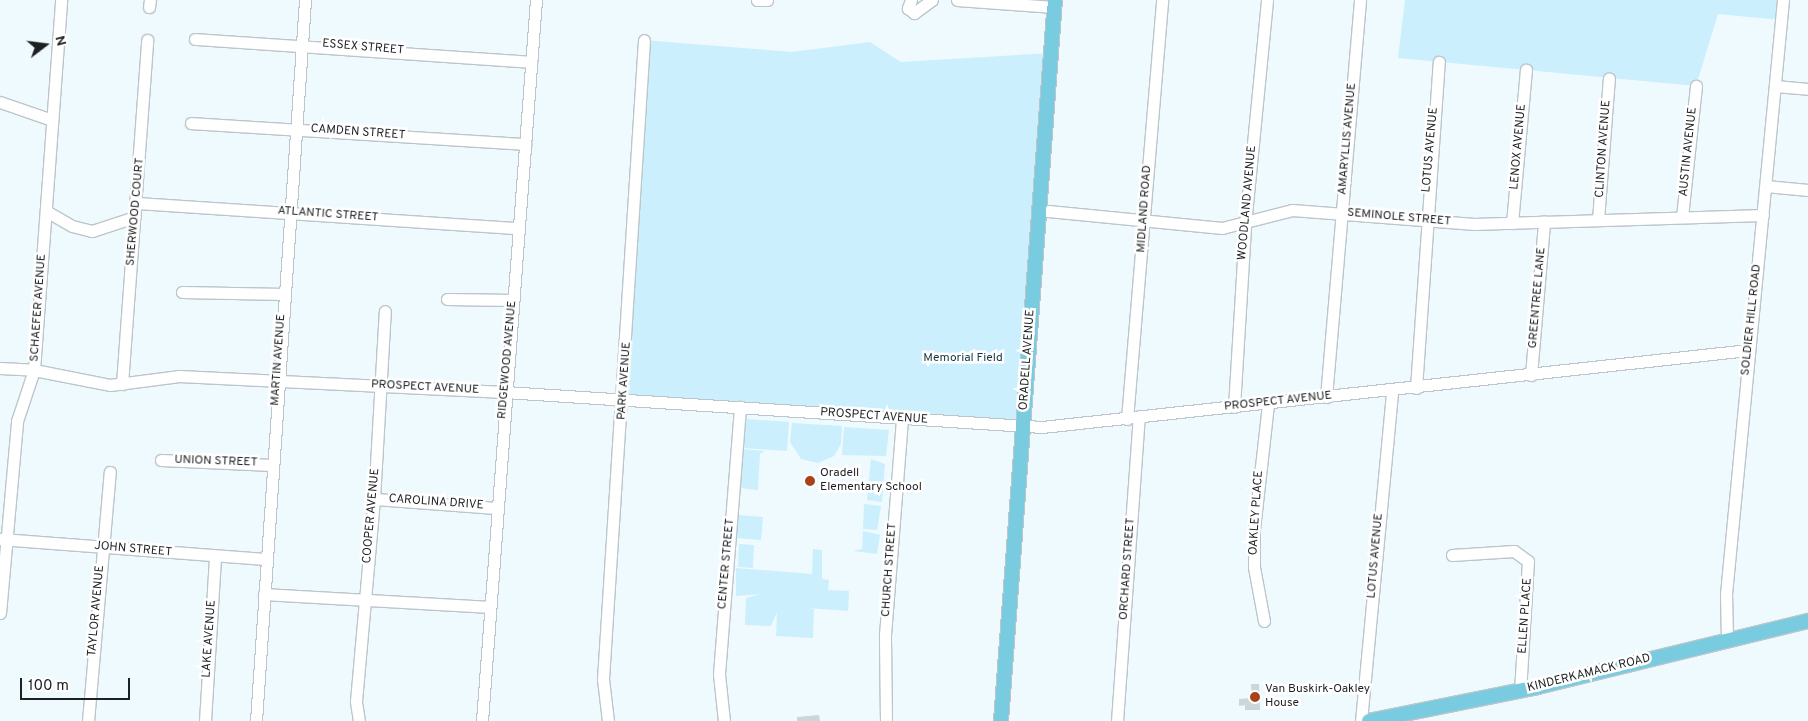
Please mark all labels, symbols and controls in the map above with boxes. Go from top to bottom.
north arrow [20,20,70,70]
text: N [50,34,69,48]
street label: ESSEX STREET [322,37,404,59]
street label: AMARYLLIS AVENUE [1336,82,1360,196]
street label: CLINTON AVENUE [1593,99,1615,199]
street label: LENOX AVENUE [1508,103,1530,191]
street label: AUSTIN AVENUE [1677,106,1701,198]
street label: LOTUS AVENUE [1420,107,1442,193]
street label: CAMDEN STREET [310,123,406,143]
street label: WOODLAND AVENUE [1236,145,1260,261]
street label: SHERWOOD COURT [124,157,148,267]
street label: MIDLAND ROAD [1135,165,1155,253]
street label: ATLANTIC STREET [277,204,379,226]
street label: SEMINOLE STREET [1346,206,1452,230]
street label: GREENTREE LANE [1526,247,1550,349]
street label: SCHAEFER AVENUE [28,253,50,363]
street label: SOLDIER HILL ROAD [1739,263,1765,377]
street label: RIDGEWOOD AVENUE [496,300,520,420]
street label: ORADELL AVENUE [1017,309,1039,411]
street label: MARTIN AVENUE [269,313,289,407]
street label: PARK AVENUE [615,341,635,421]
park label: Memorial Field [923,352,1003,366]
street label: PROSPECT AVENUE [370,378,480,398]
street label: PROSPECT AVENUE [1223,389,1333,415]
street label: PROSPECT AVENUE [819,406,929,428]
street label: UNION STREET [174,453,258,471]
street label: COOPER AVENUE [361,467,383,565]
place label: Oradell Elementary School [820,467,922,495]
street label: OAKLEY PLACE [1247,470,1267,556]
marker: Oradell Elementary School [804,475,816,487]
street label: CAROLINA DRIVE [388,492,484,514]
street label: LOTUS AVENUE [1365,513,1387,599]
street label: ORCHARD STREET [1117,517,1139,621]
street label: CENTER STREET [716,518,738,610]
street label: CHURCH STREET [880,522,900,618]
street label: JOHN STREET [93,539,173,561]
street label: TAYLOR AVENUE [86,565,108,657]
street label: ELLEN PLACE [1516,578,1536,654]
street label: LAKE AVENUE [200,599,220,679]
street label: KINDERKAMACK ROAD [1526,652,1652,696]
scale bar [22,668,132,700]
text: 100 m [28,677,69,696]
place label: Van Buskirk-Oakley House [1265,683,1370,711]
marker: Van Buskirk-Oakley House [1249,691,1261,703]

